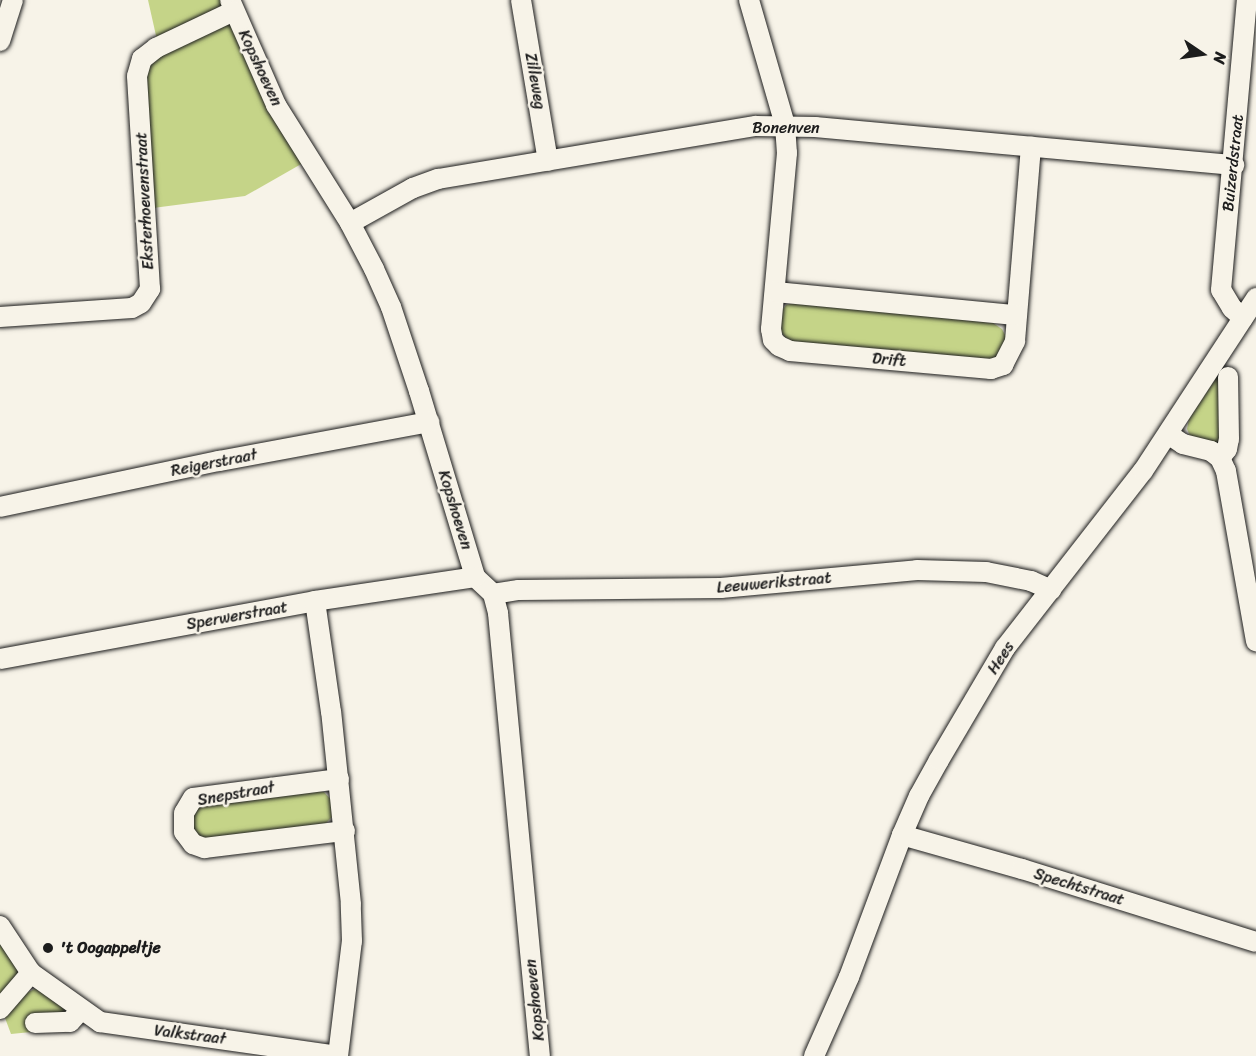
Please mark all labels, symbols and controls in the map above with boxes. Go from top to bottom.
north arrow [1172,24,1232,84]
street label: Kopshoeven [234,27,286,109]
text: N [1205,49,1235,67]
street label: Zilleweg [521,51,549,111]
street label: Buizerdstraat [1218,114,1248,212]
street label: Bonenven [752,118,820,138]
street label: Eksterhoevenstraat [132,132,158,270]
street label: Drift [871,349,907,371]
street label: Reigerstraat [169,445,259,481]
street label: Kopshoeven [434,468,476,552]
street label: Leeuwerikstraat [716,568,832,598]
street label: Sperwerstraat [185,598,289,634]
street label: Hees [983,638,1019,678]
street label: Snepstraat [196,778,276,810]
street label: Spechtstraat [1031,864,1127,910]
place label: 't Oogappeltje [60,938,161,958]
marker: 't Oogappeltje [41,941,55,955]
street label: Kopshoeven [521,958,549,1042]
street label: Valkstraat [153,1021,227,1049]

